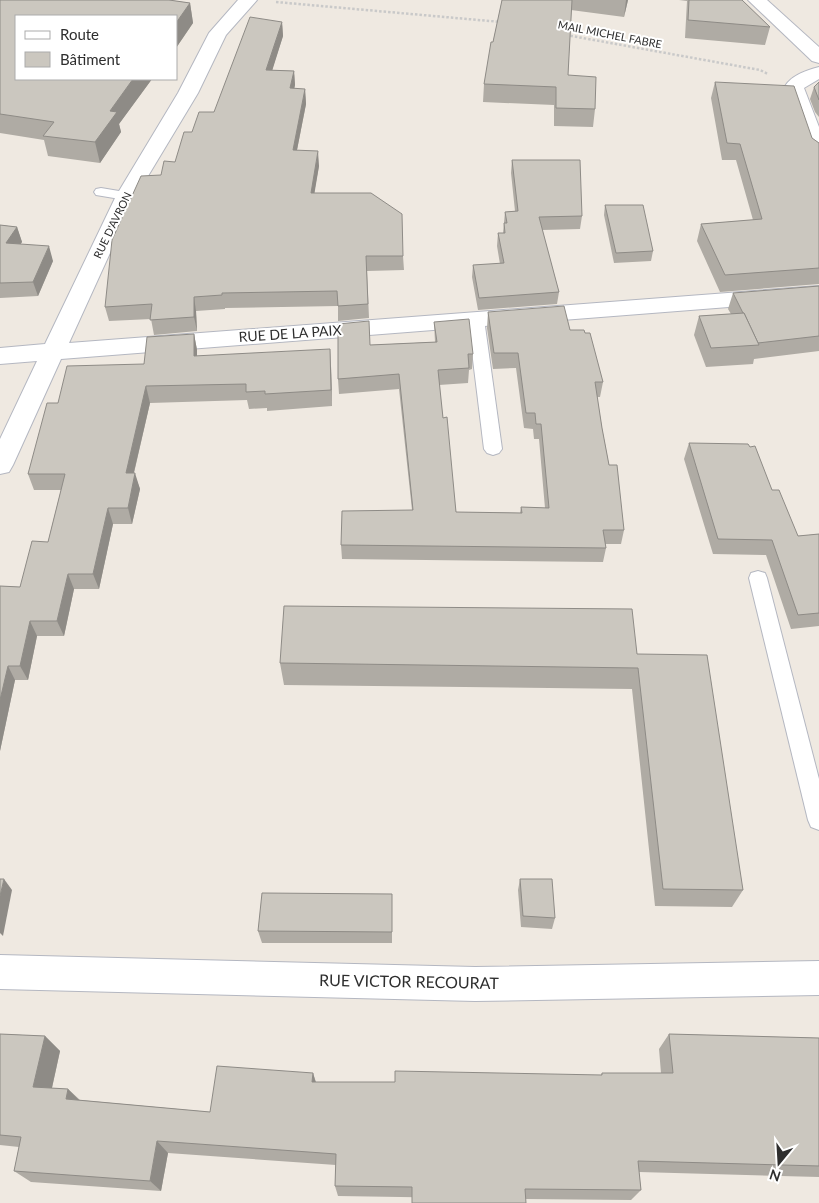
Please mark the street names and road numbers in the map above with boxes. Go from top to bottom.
street label: MAIL MICHEL FABRE [557,18,663,50]
street label: RUE D'AVRON [90,190,134,260]
street label: RUE DE LA PAIX [238,321,342,345]
street label: RUE VICTOR RECOURAT [319,970,499,992]

